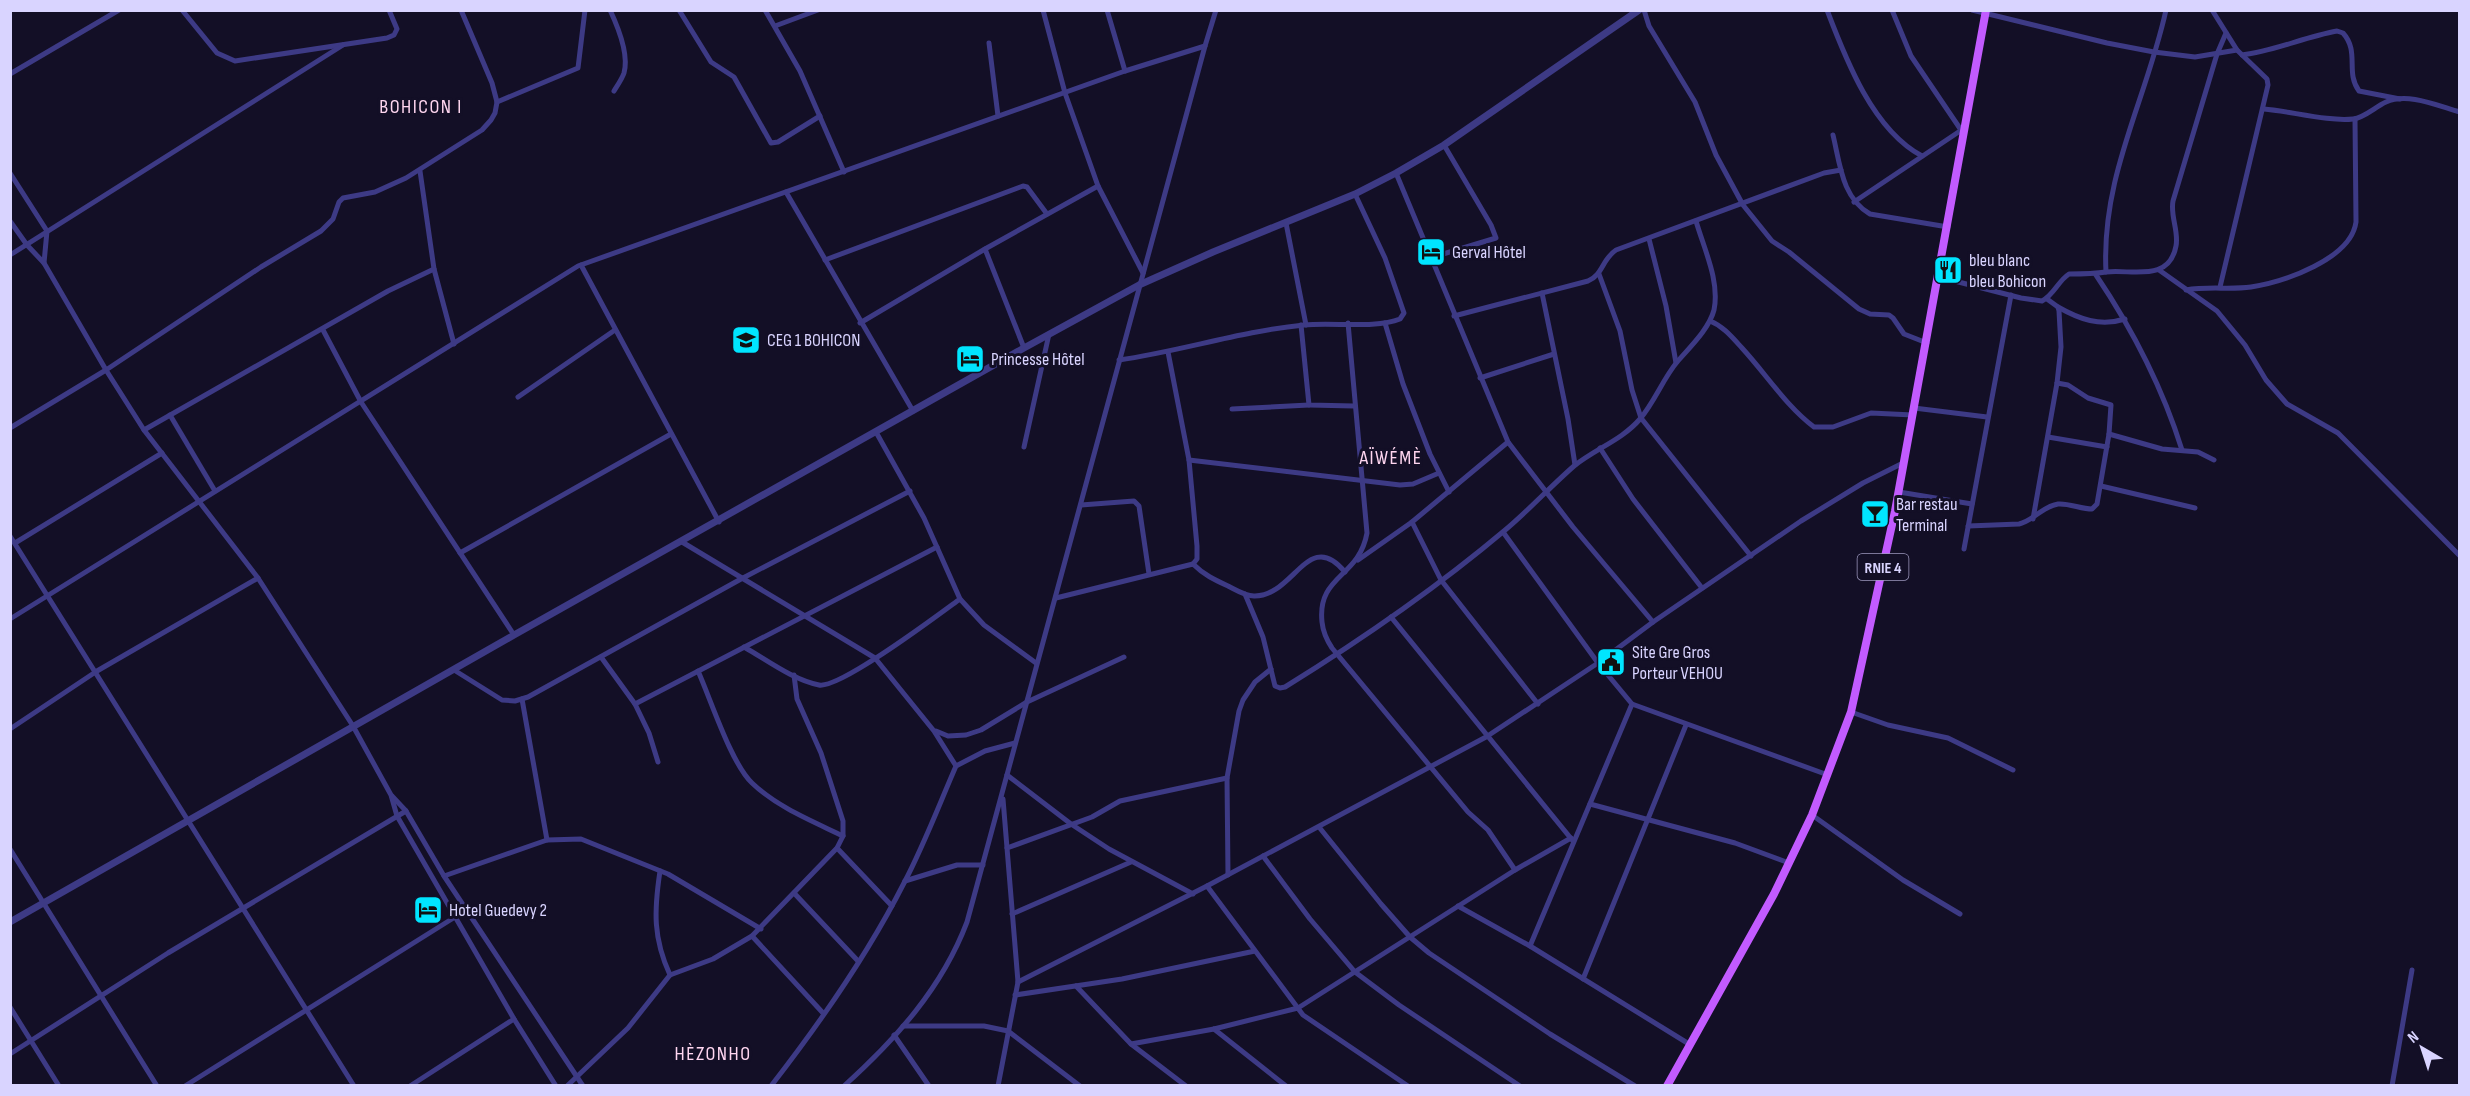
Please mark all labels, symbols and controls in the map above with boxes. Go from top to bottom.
district label: BOHICON I [379,95,463,119]
hotel icon: Gerval Hôtel [1415,236,1447,268]
place label: Gerval Hôtel [1452,242,1526,263]
place label: bleu blanc bleu Bohicon [1969,250,2046,292]
restaurant icon: bleu blanc bleu Bohicon [1932,254,1964,286]
school or university icon: CEG 1 BOHICON [730,324,762,356]
place label: CEG 1 BOHICON [767,330,860,351]
hotel icon: Princesse Hôtel [954,343,986,375]
place label: Princesse Hôtel [991,349,1085,370]
district label: AÏWÉMÈ [1359,446,1422,470]
place label: Bar restau Terminal [1896,494,1957,536]
bar icon: Bar restau Terminal [1859,498,1891,530]
road number: RNIE 4 [1858,554,1908,580]
place label: Site Gre Gros Porteur VEHOU [1632,642,1723,684]
public building icon: Site Gre Gros Porteur VEHOU [1595,646,1627,678]
hotel icon: Hotel Guedevy 2 [412,894,444,926]
place label: Hotel Guedevy 2 [449,900,547,921]
north arrow [2392,1018,2452,1078]
text: N [2404,1027,2423,1048]
district label: HÈZONHO [675,1042,752,1066]

